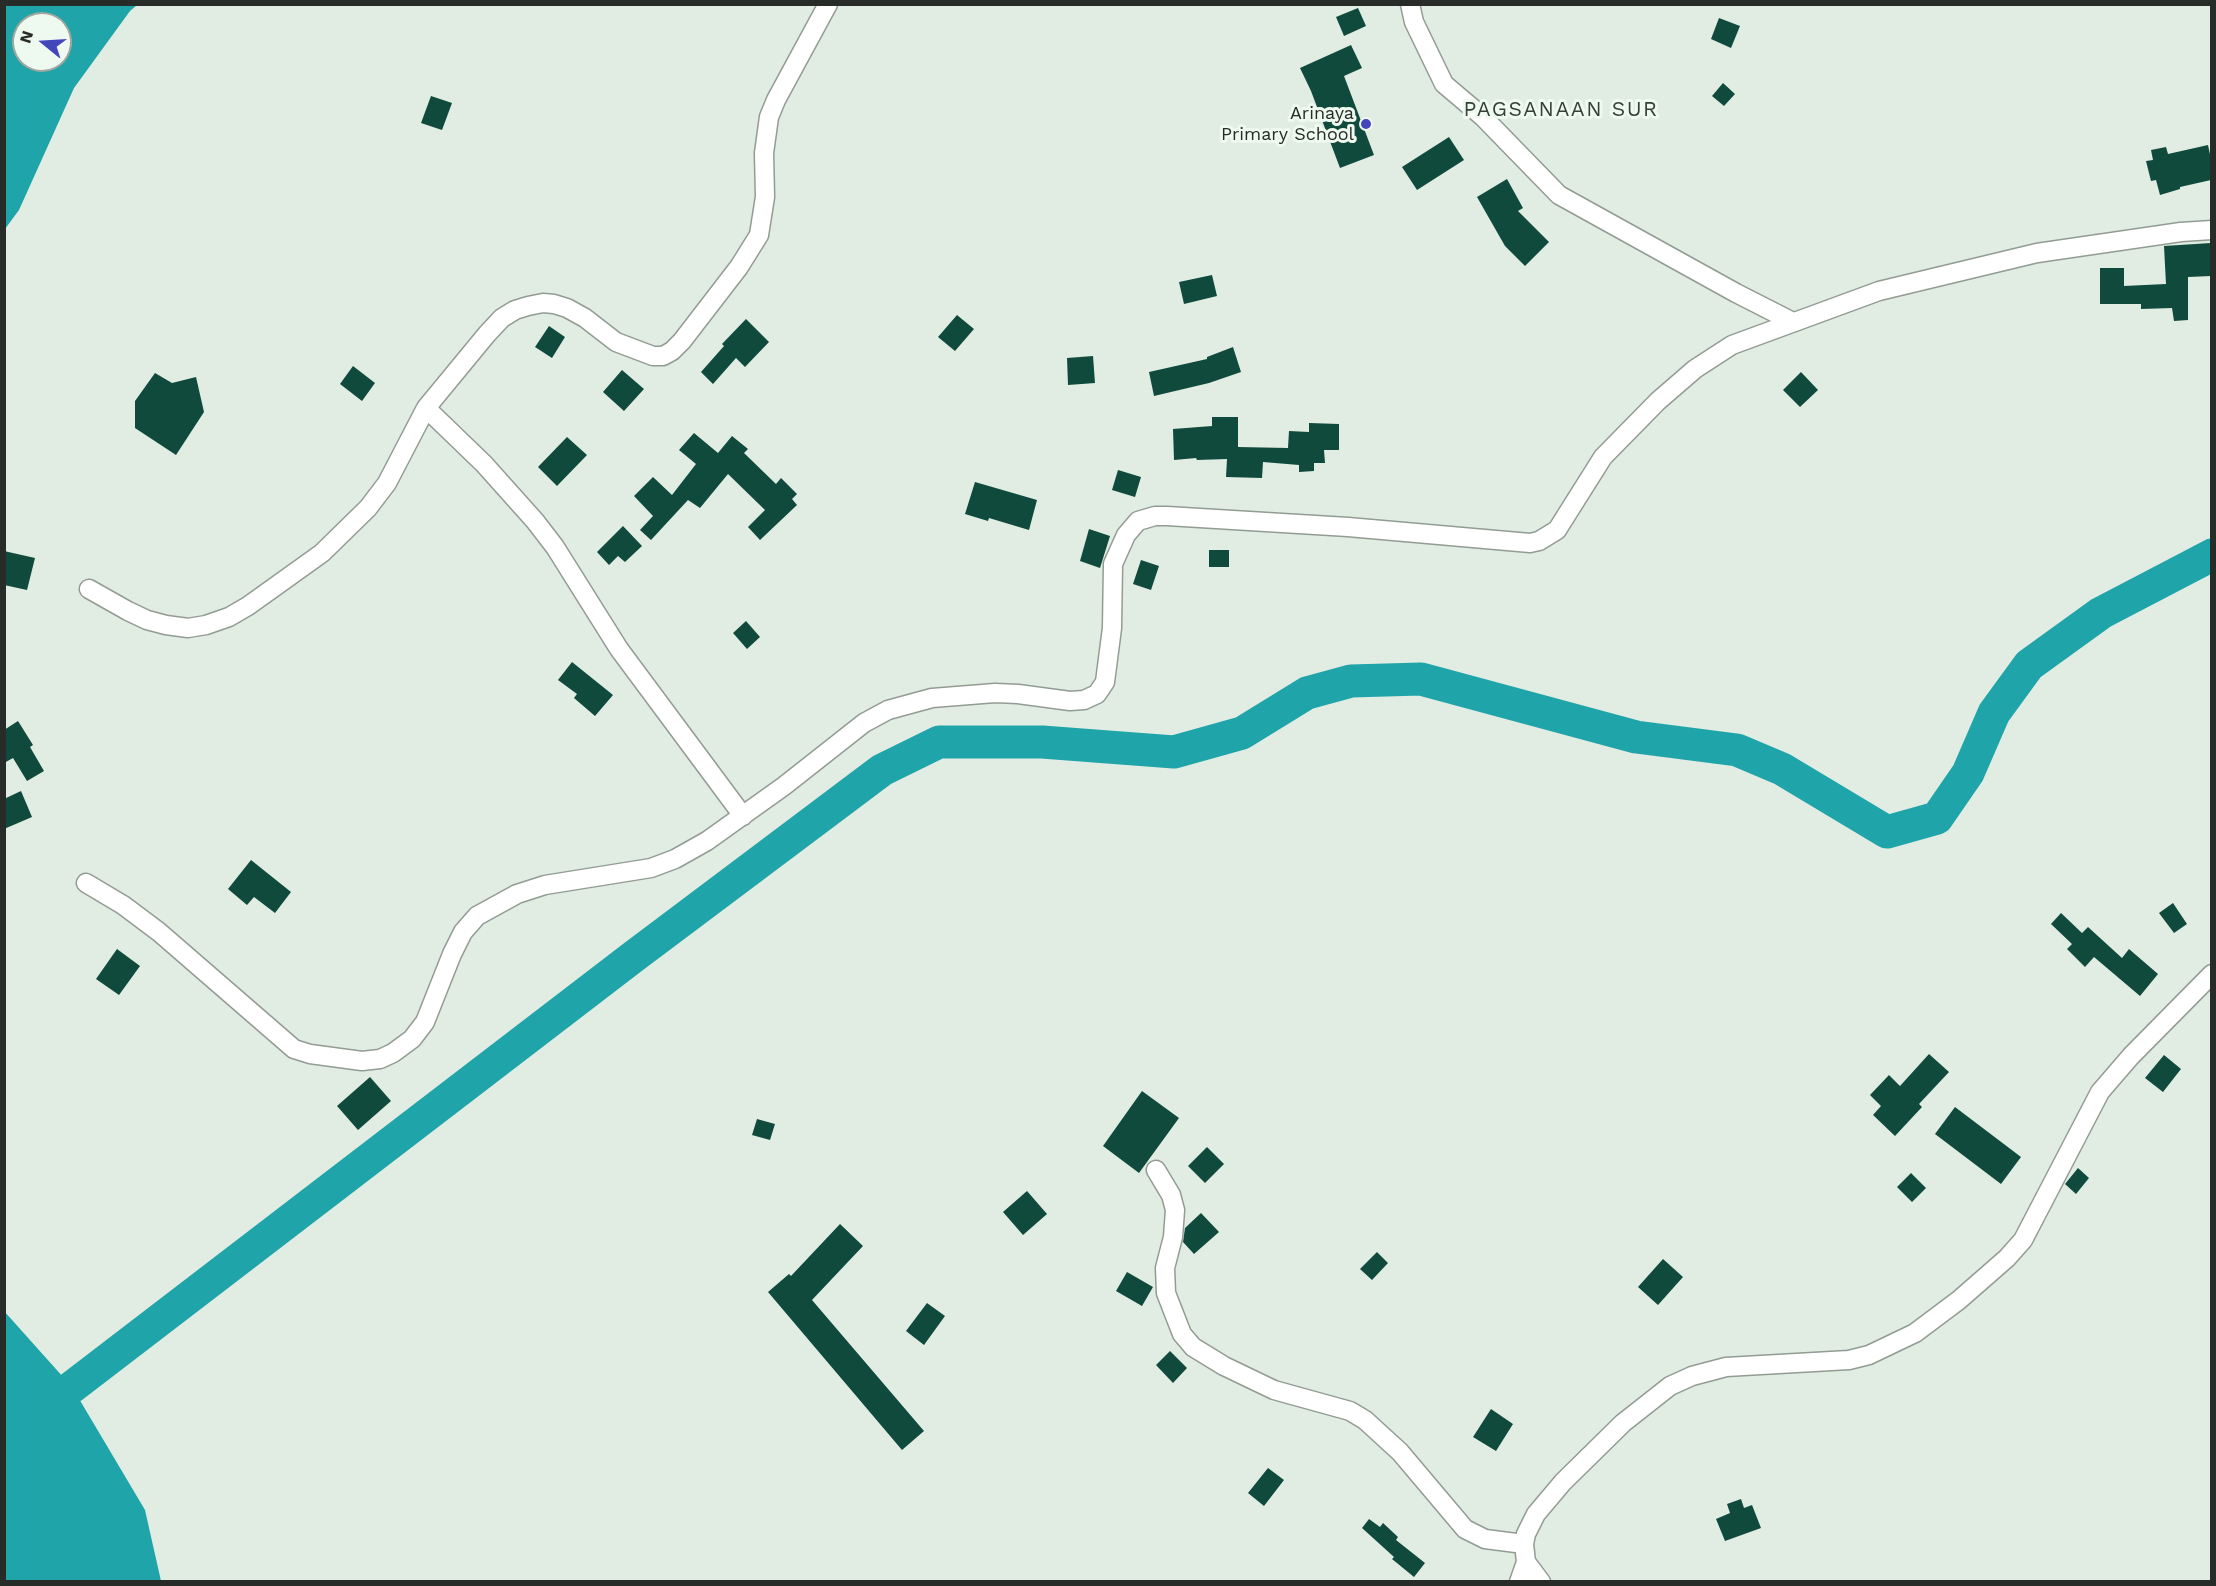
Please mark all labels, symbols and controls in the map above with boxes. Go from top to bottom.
north arrow [12,12,72,72]
text: N [15,28,37,45]
district label: PAGSANAAN SUR [1463,97,1659,123]
place label: Arinaya Primary School [1221,103,1354,146]
marker: Arinaya Primary School [1359,117,1373,131]

